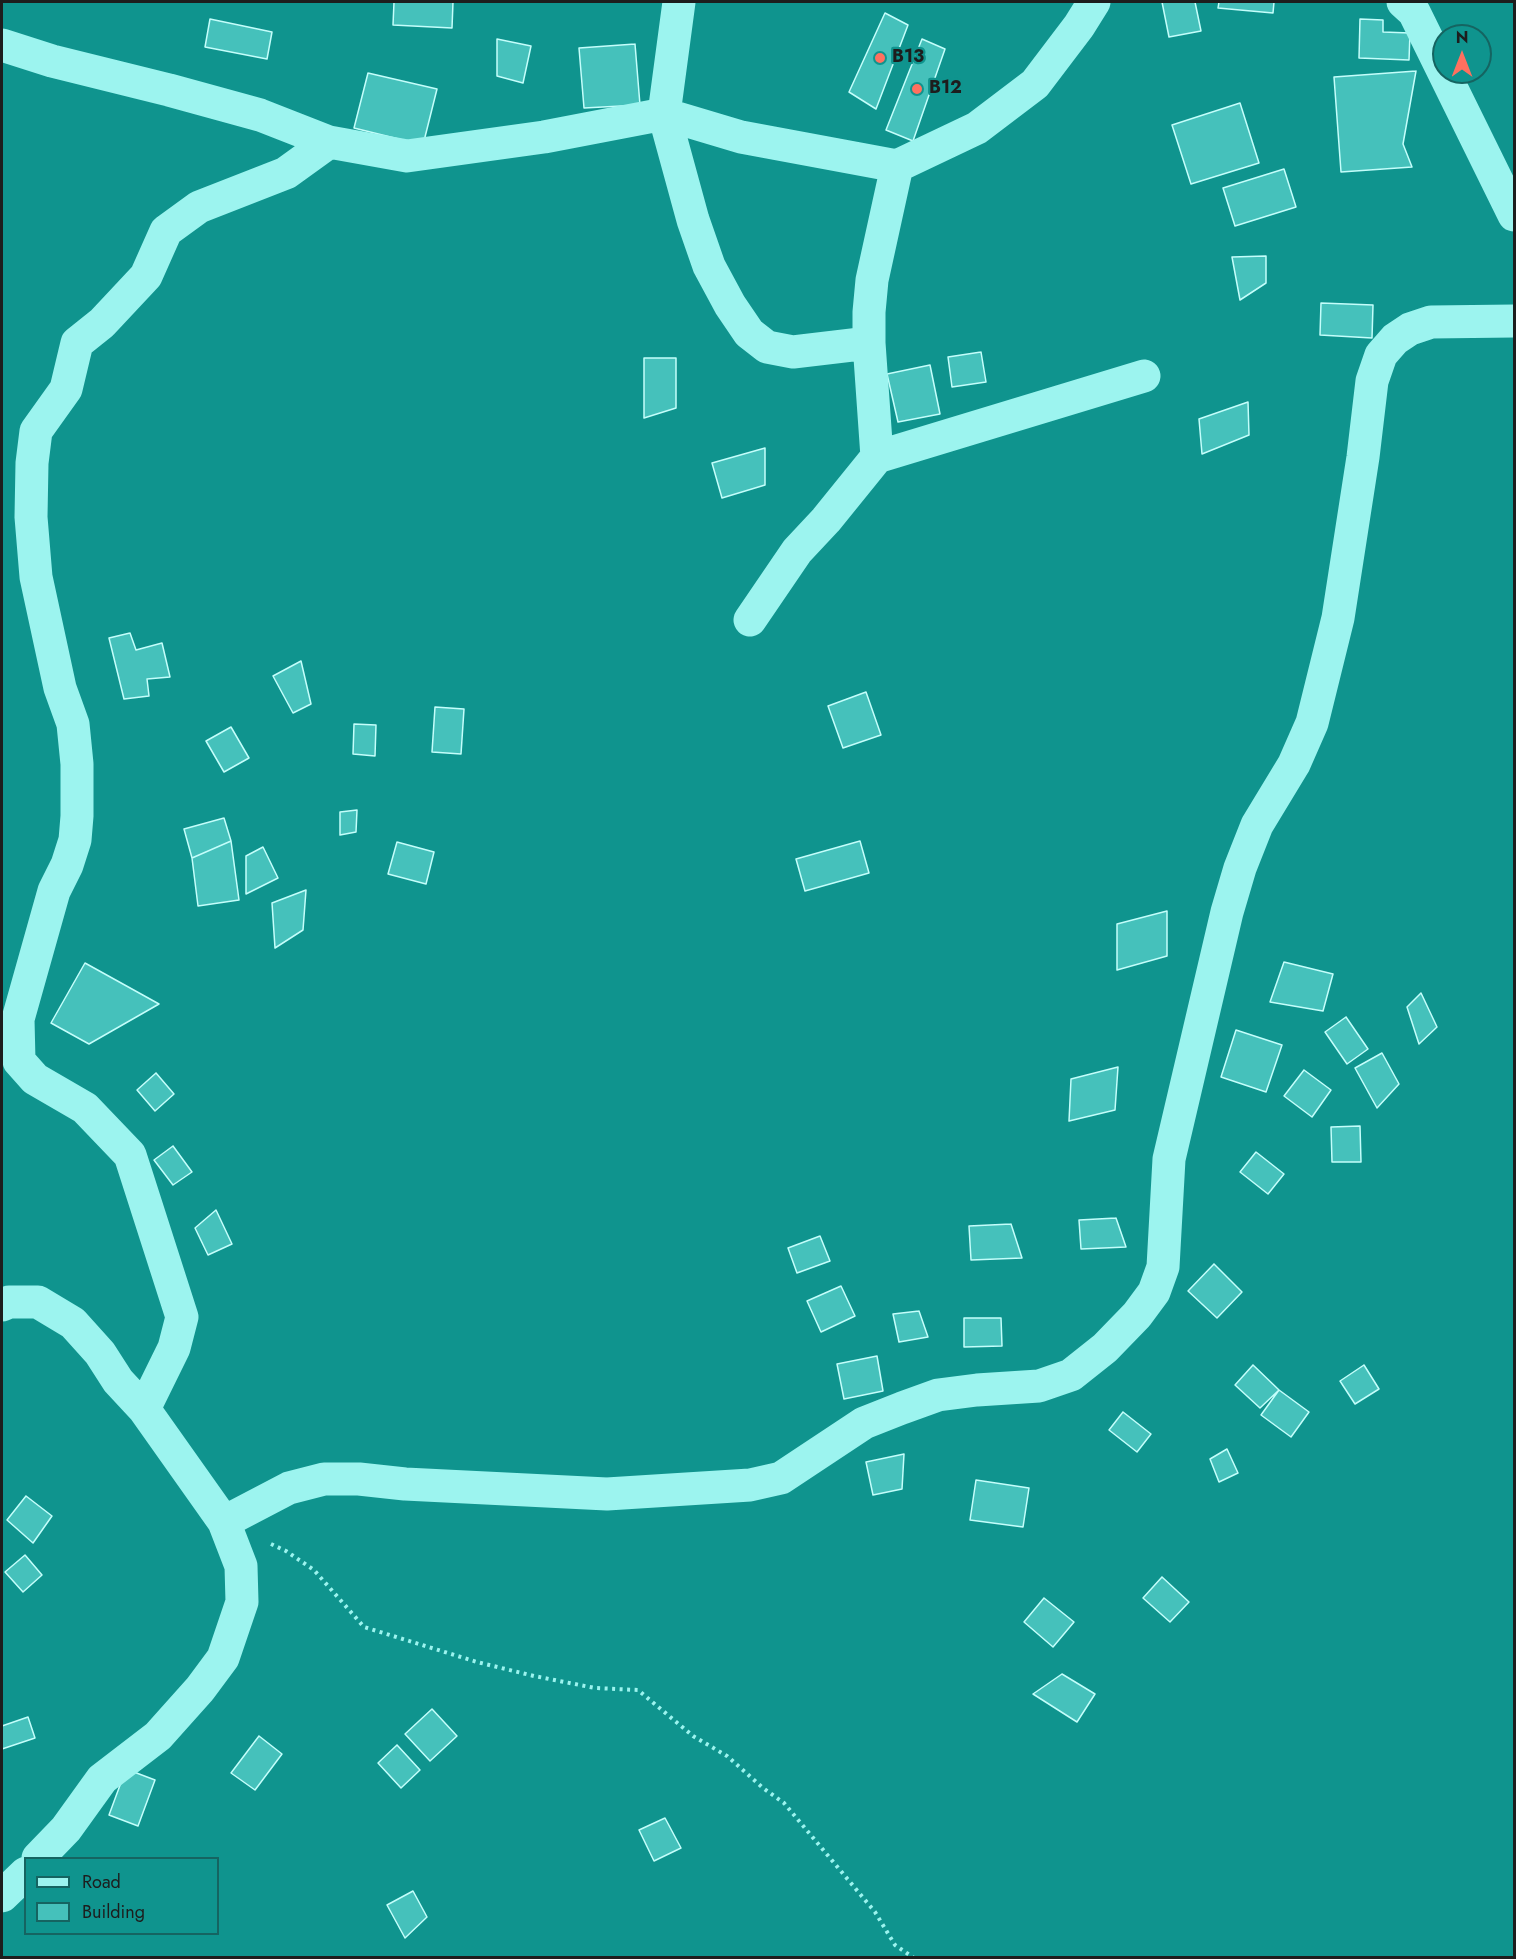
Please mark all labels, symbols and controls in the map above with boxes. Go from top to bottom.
north arrow [1432,24,1492,84]
text: N [1456,26,1468,49]
place label: B13 [892,47,924,69]
marker: B13 [873,51,887,65]
place label: B12 [929,78,962,100]
marker: B12 [910,82,924,96]
legend [24,1857,219,1935]
text: Road [82,1869,121,1895]
text: Building [82,1899,145,1925]

